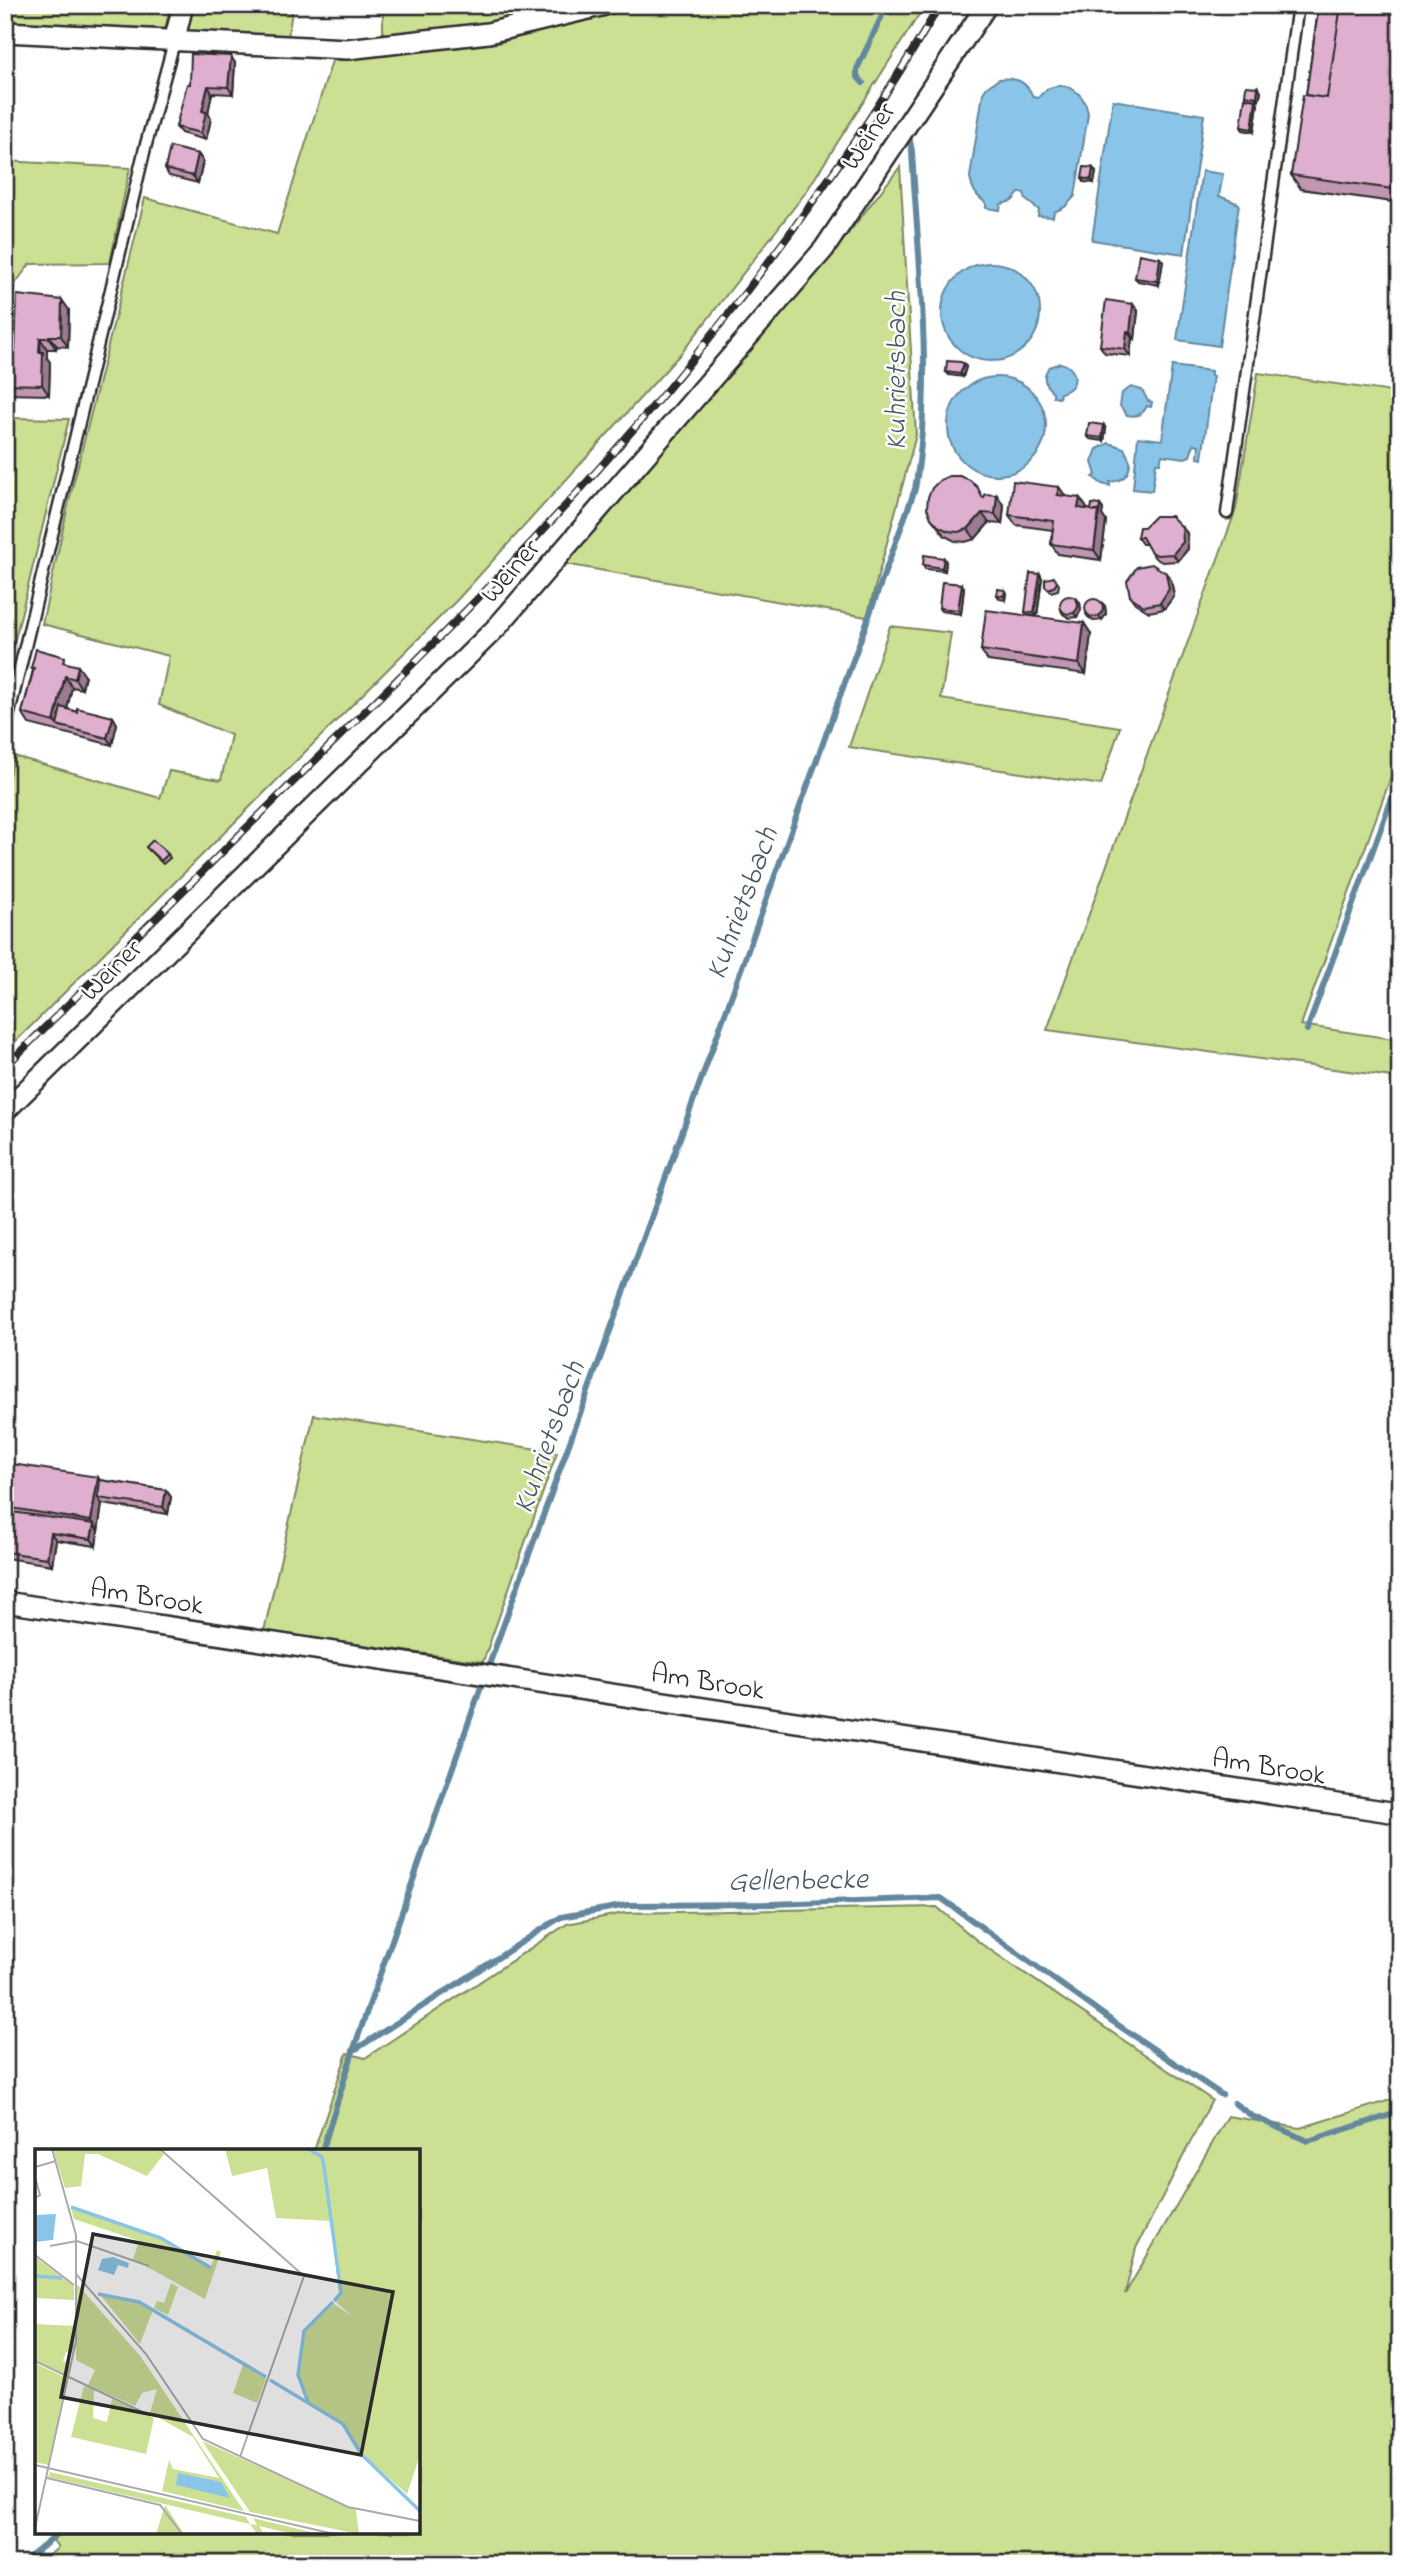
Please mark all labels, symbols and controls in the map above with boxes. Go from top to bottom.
street label: Weiner [832,94,908,179]
water label: Kuhrietsbach [876,291,920,450]
street label: Weiner [472,531,552,614]
water label: Kuhrietsbach [696,821,792,986]
street label: Weiner [72,930,153,1012]
water label: Kuhrietsbach [503,1355,599,1520]
street label: Am Brook [87,1569,207,1628]
street label: Am Brook [648,1654,768,1713]
street label: Am Brook [1209,1739,1329,1798]
water label: Gellenbecke [728,1859,870,1905]
inset map [35,2149,420,2534]

